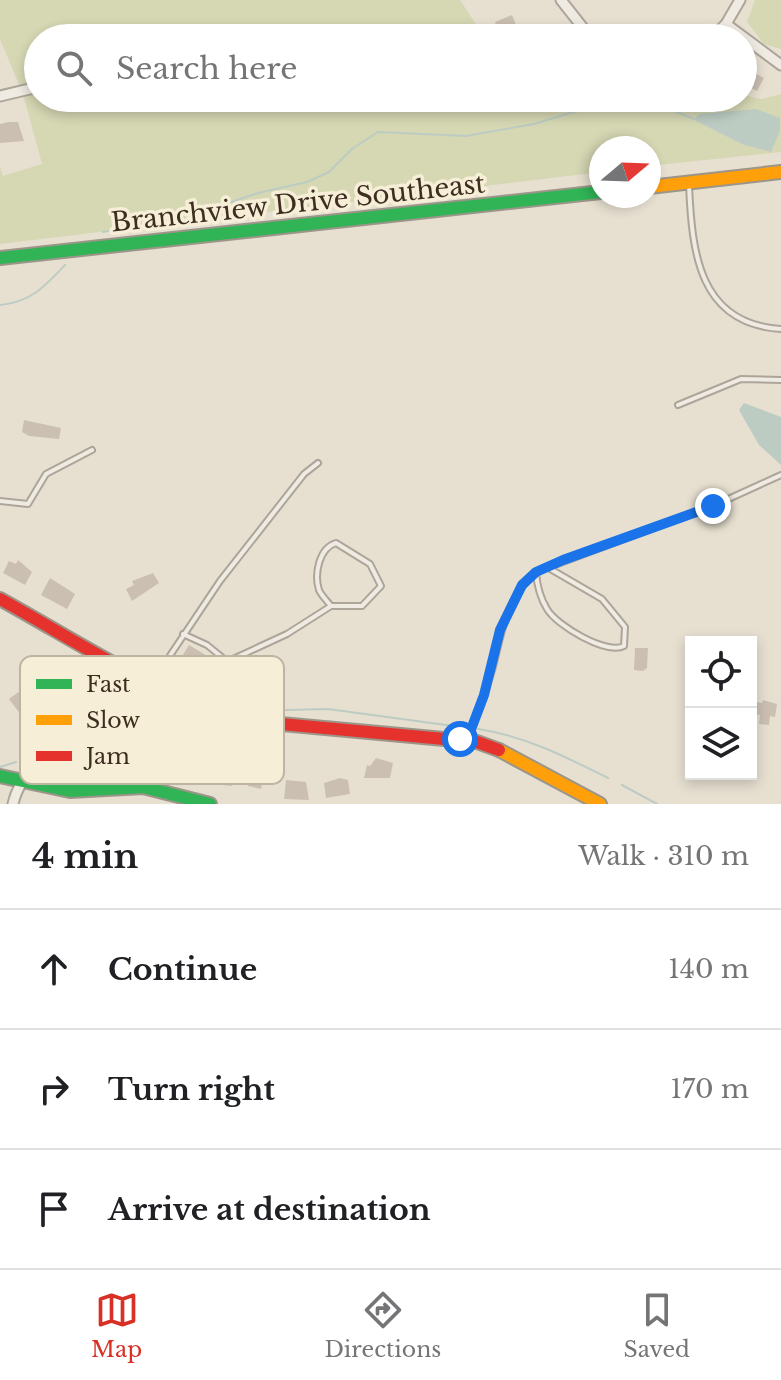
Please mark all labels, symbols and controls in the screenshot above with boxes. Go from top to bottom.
search box [24,24,757,112]
icon: search [52,46,96,90]
text: Search here [116,50,297,87]
north arrow [589,136,661,208]
street label: Branchview Drive Southeast [109,167,487,239]
route end [695,488,731,524]
map controls [685,636,757,780]
button: locate [685,636,757,708]
legend [20,656,284,784]
text: Fast [86,671,131,698]
text: Slow [86,707,140,734]
button: layers [685,708,757,780]
route start [442,721,478,757]
text: Jam [83,743,130,770]
text: 4 min [32,835,138,877]
text: Walk · 310 m [578,840,749,872]
icon: ahead [32,947,76,991]
text: Continue [108,951,257,988]
text: 140 m [668,953,749,985]
icon: right [32,1067,76,1111]
text: Turn right [108,1071,275,1108]
text: 170 m [670,1073,749,1105]
icon: arrive [32,1187,76,1231]
text: Arrive at destination [108,1191,431,1228]
tab: Map [91,1288,142,1363]
tab: Directions [324,1288,441,1363]
tab: Saved [624,1288,690,1363]

